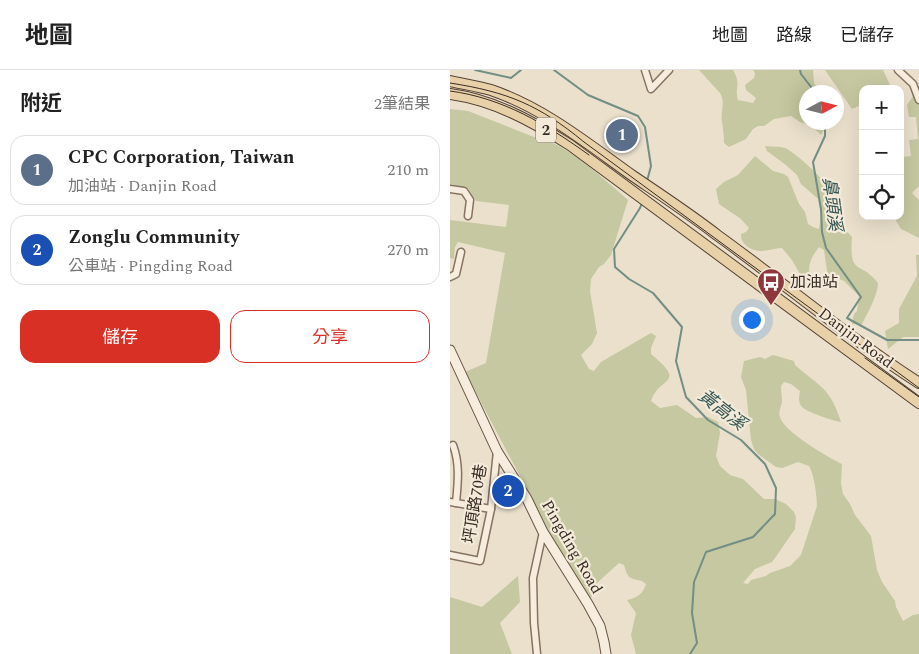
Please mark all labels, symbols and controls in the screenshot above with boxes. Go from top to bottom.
text: 地圖 [25,18,73,54]
text: 地圖 [712,22,748,49]
text: 路線 [776,22,812,49]
text: 已儲存 [840,22,894,49]
north arrow [799,85,844,130]
map controls [859,85,904,220]
button: + [859,85,904,130]
text: 附近 [20,88,62,120]
text: 2筆結果 [374,92,430,116]
pin: 1 [606,116,638,154]
road number: 2 [536,118,556,142]
button: − [859,130,904,175]
text: CPC Corporation, Taiwan [68,143,295,172]
text: 1 [33,158,41,182]
text: 210 m [387,158,429,182]
text: 加油站 · Danjin Road [68,174,217,198]
button: locate [859,175,904,220]
water label: 鼻頭溪 [815,176,849,235]
text: Zonglu Community [68,223,239,252]
text: 2 [33,238,41,262]
text: 270 m [387,238,429,262]
text: 公車站 · Pingding Road [68,254,233,278]
bus stop icon: 加油站 [756,267,786,306]
place label: 加油站 [790,270,838,294]
street label: Danjin Road [813,302,899,374]
your location [739,307,765,333]
button: 儲存 [20,310,220,363]
button: 分享 [230,310,430,363]
water label: 黃高溪 [692,383,754,439]
street label: 坪頂路70巷 [457,463,493,545]
pin: 2 [492,472,524,510]
street label: Pingding Road [535,496,609,599]

